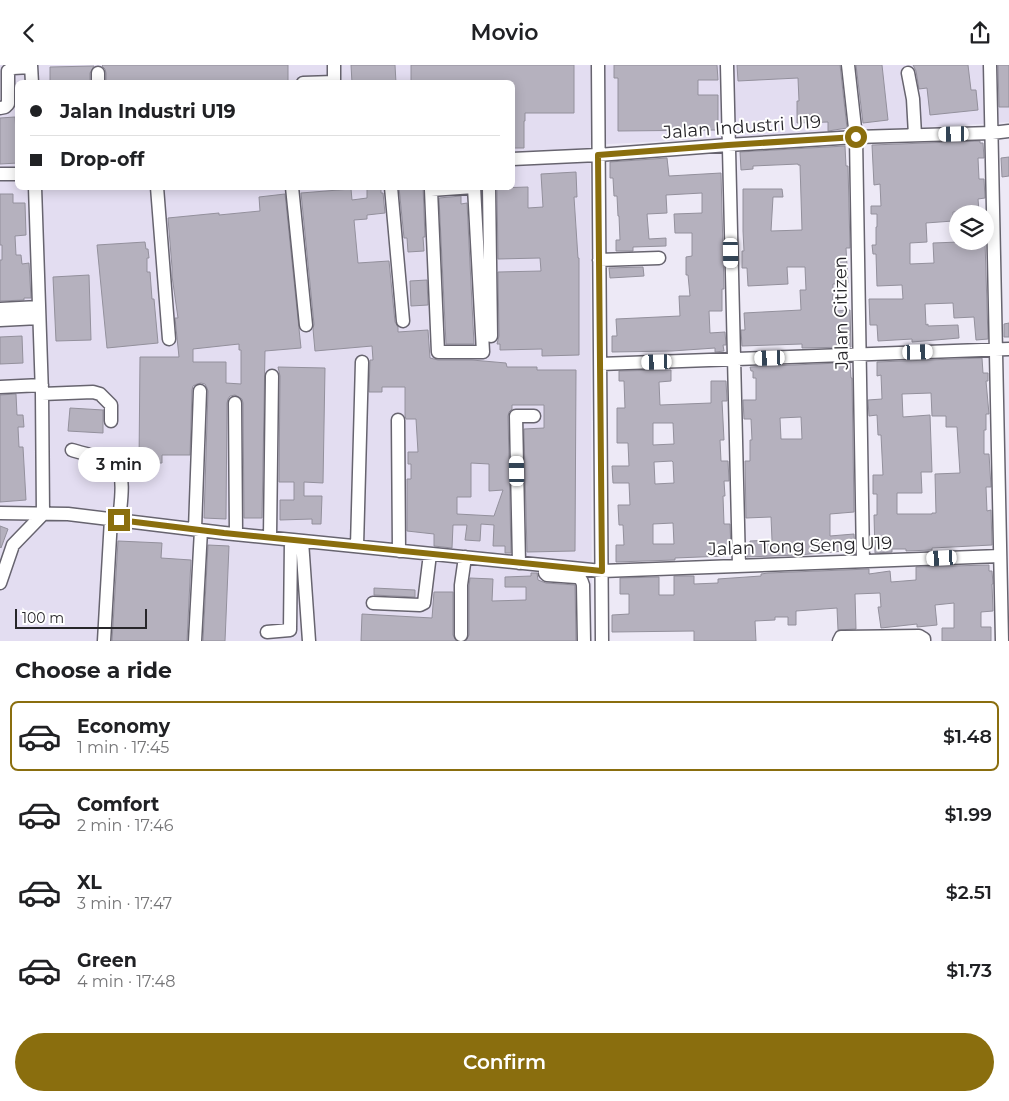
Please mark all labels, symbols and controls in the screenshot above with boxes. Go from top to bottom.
icon: back [15,19,43,47]
text: Movio [470,19,539,46]
icon: share [966,19,994,47]
text: Jalan Industri U19 [60,100,236,123]
street label: Jalan Industri U19 [661,111,822,144]
route start [845,126,867,148]
car [938,126,969,142]
text: Drop-off [60,148,144,171]
map controls [949,205,994,250]
button: layers [949,205,994,250]
car [723,238,738,268]
street label: Jalan Citizen [829,256,853,371]
car [902,344,933,360]
car [754,350,785,366]
car [641,354,672,370]
callout: 3 min [78,447,160,483]
text: 3 min [96,455,142,474]
car [509,456,524,486]
route end [108,509,130,531]
street label: Jalan Tong Seng U19 [706,532,893,560]
car [926,550,957,566]
scale bar [15,606,148,629]
text: 100 m [22,609,64,627]
text: Choose a ride [15,657,172,684]
icon: car [17,714,62,759]
text: Economy [77,715,170,738]
text: $1.48 [943,725,992,748]
text: 1 min · 17:45 [77,738,169,757]
icon: car [17,792,62,837]
text: Comfort [77,793,159,816]
text: $1.99 [945,803,992,826]
text: 2 min · 17:46 [77,816,173,835]
icon: car [17,870,62,915]
text: XL [77,871,102,894]
text: $2.51 [946,881,992,904]
text: 3 min · 17:47 [77,894,172,913]
icon: car [17,948,62,993]
text: Green [77,949,137,972]
text: $1.73 [946,959,992,982]
text: 4 min · 17:48 [77,972,176,991]
button: Confirm [15,1033,994,1091]

